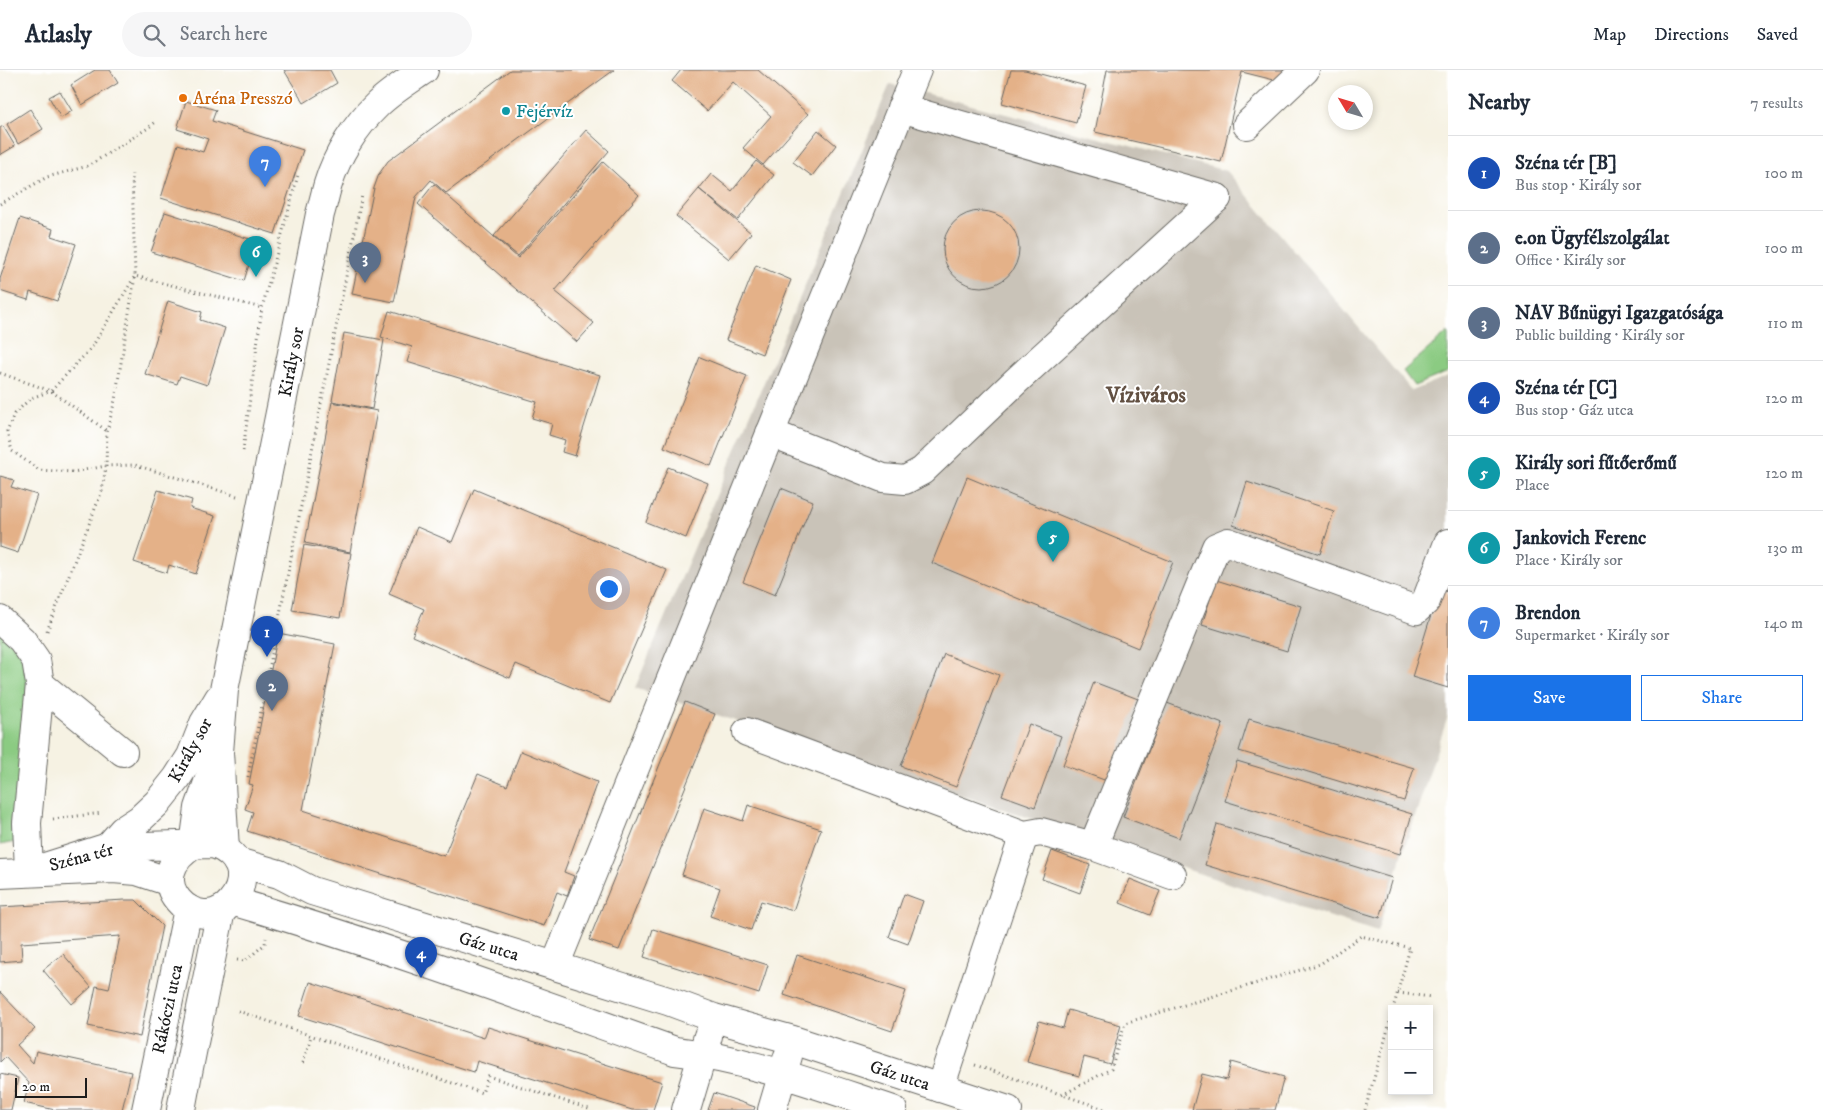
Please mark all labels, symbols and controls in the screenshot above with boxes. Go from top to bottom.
search box [122,12,472,57]
text: Atlasly [25,20,92,50]
icon: search [140,21,168,49]
text: Search here [180,23,268,46]
text: Map [1593,24,1626,46]
text: Directions [1654,24,1729,46]
text: Saved [1757,24,1798,46]
north arrow [1328,85,1373,130]
place label: Aréna Presszó [193,88,293,110]
text: Nearby [1468,90,1530,116]
marker: Aréna Presszó [177,92,189,104]
text: 7 results [1750,93,1803,113]
place label: Fejérvíz [516,101,573,123]
marker: Fejérvíz [500,105,512,117]
pin: 7 [249,146,281,187]
text: Széna tér [B] [1515,152,1617,175]
text: 1 [1481,163,1487,183]
text: 100 m [1765,163,1803,183]
text: Bus stop · Király sor [1515,175,1641,195]
text: e.on Ügyfélszolgálat [1515,227,1670,250]
pin: 6 [240,236,272,277]
text: 2 [1480,238,1488,258]
text: 100 m [1765,238,1803,258]
pin: 3 [349,242,381,283]
text: Office · Király sor [1515,250,1626,270]
text: NAV Bűnügyi Igazgatósága [1515,302,1723,325]
text: 3 [1481,313,1487,333]
text: 110 m [1767,313,1803,333]
street label: Király sor [274,325,310,399]
text: Public building · Király sor [1515,325,1685,345]
text: Széna tér [C] [1515,377,1617,400]
district label: Víziváros [1105,382,1186,409]
text: 4 [1479,388,1489,408]
text: 120 m [1765,388,1803,408]
text: Bus stop · Gáz utca [1515,400,1634,420]
text: Király sori fűtőerőmű [1515,452,1677,475]
text: 5 [1480,463,1488,483]
text: 120 m [1765,463,1803,483]
text: Place [1515,475,1549,495]
pin: 5 [1037,521,1069,562]
text: Jankovich Ferenc [1515,527,1646,550]
text: 6 [1480,538,1488,558]
text: 130 m [1767,538,1803,558]
text: Place · Király sor [1515,550,1623,570]
your location [596,576,622,602]
text: Brendon [1515,602,1580,625]
text: 7 [1480,613,1488,633]
text: 140 m [1764,613,1803,633]
pin: 1 [251,616,283,657]
text: Supermarket · Király sor [1515,625,1669,645]
pin: 2 [256,670,288,711]
button: Save [1468,675,1631,721]
button: Share [1641,675,1803,721]
street label: Király sor [164,714,218,787]
street label: Széna tér [47,839,116,877]
street label: Gáz utca [456,927,522,967]
pin: 4 [405,937,437,978]
street label: Rákóczi utca [148,962,188,1056]
map controls [1388,1005,1433,1095]
button: + [1388,1005,1433,1050]
button: − [1388,1050,1433,1095]
street label: Gáz utca [867,1056,933,1096]
scale bar [15,1075,88,1098]
text: 20 m [22,1078,50,1096]

